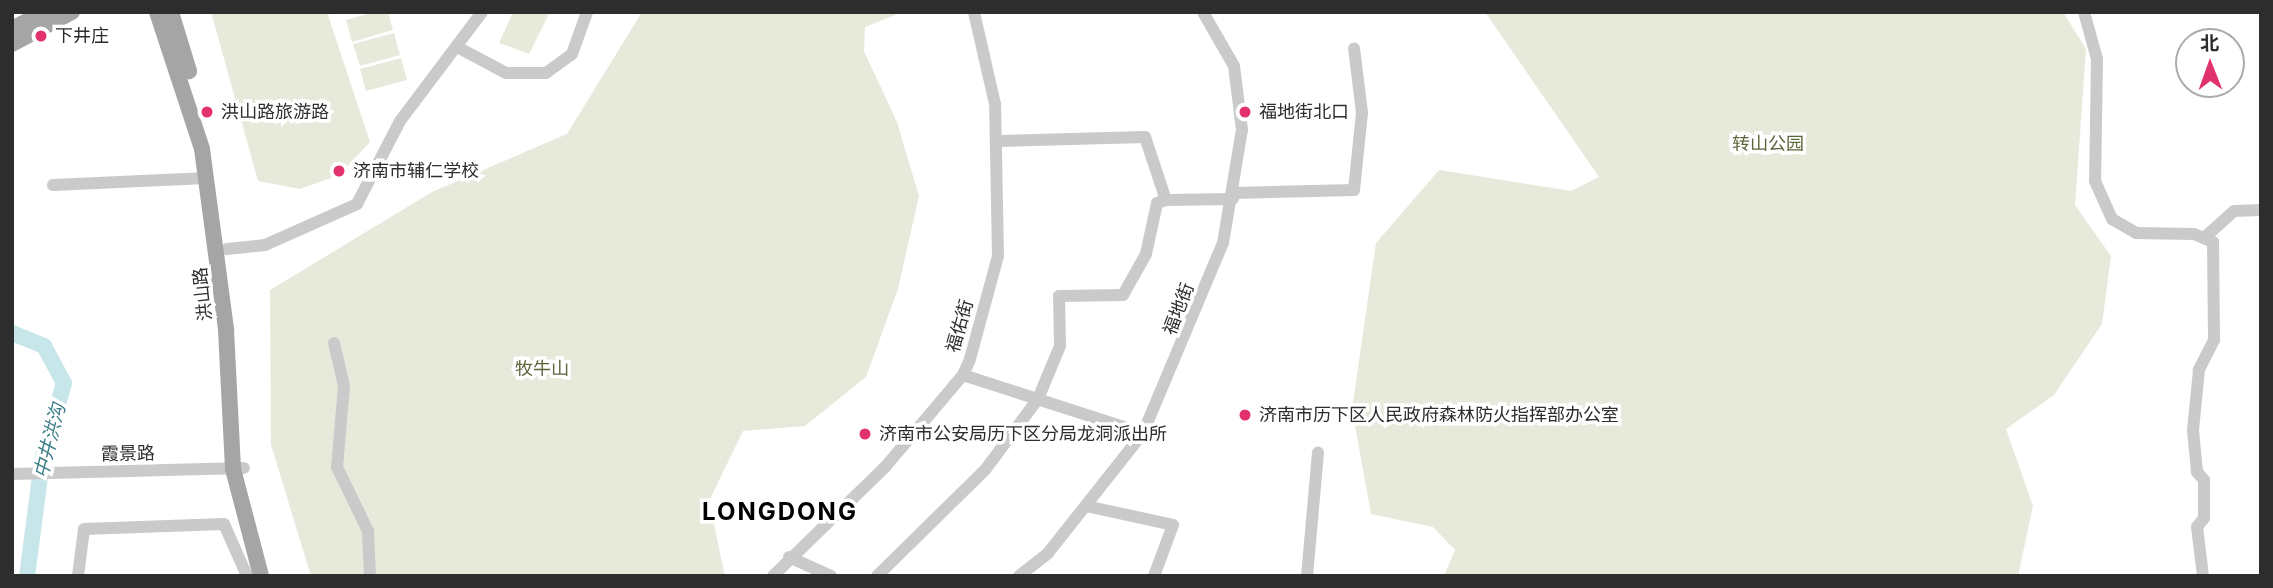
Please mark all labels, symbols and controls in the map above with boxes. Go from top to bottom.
place label: 下井庄 [55,25,109,47]
marker: 下井庄 [33,28,49,44]
north arrow [2175,28,2245,98]
text: 北 [2200,32,2219,55]
place label: 洪山路旅游路 [221,101,329,123]
place label: 福地街北口 [1259,101,1349,123]
marker: 洪山路旅游路 [199,104,215,120]
marker: 福地街北口 [1237,104,1253,120]
park label: 转山公园 [1732,133,1804,155]
place label: 济南市辅仁学校 [353,160,479,182]
marker: 济南市辅仁学校 [331,163,347,179]
street label: 洪山路 [189,266,217,322]
street label: 福地街 [1159,280,1199,338]
street label: 福佑街 [942,297,978,355]
park label: 牧牛山 [515,358,569,380]
water label: 中井洪沟 [30,401,70,481]
place label: 济南市历下区人民政府森林防火指挥部办公室 [1259,404,1619,426]
marker: 济南市历下区人民政府森林防火指挥部办公室 [1237,407,1253,423]
place label: 济南市公安局历下区分局龙洞派出所 [879,423,1167,445]
marker: 济南市公安局历下区分局龙洞派出所 [857,426,873,442]
street label: 霞景路 [101,443,155,465]
district label: LONGDONG [703,498,857,526]

